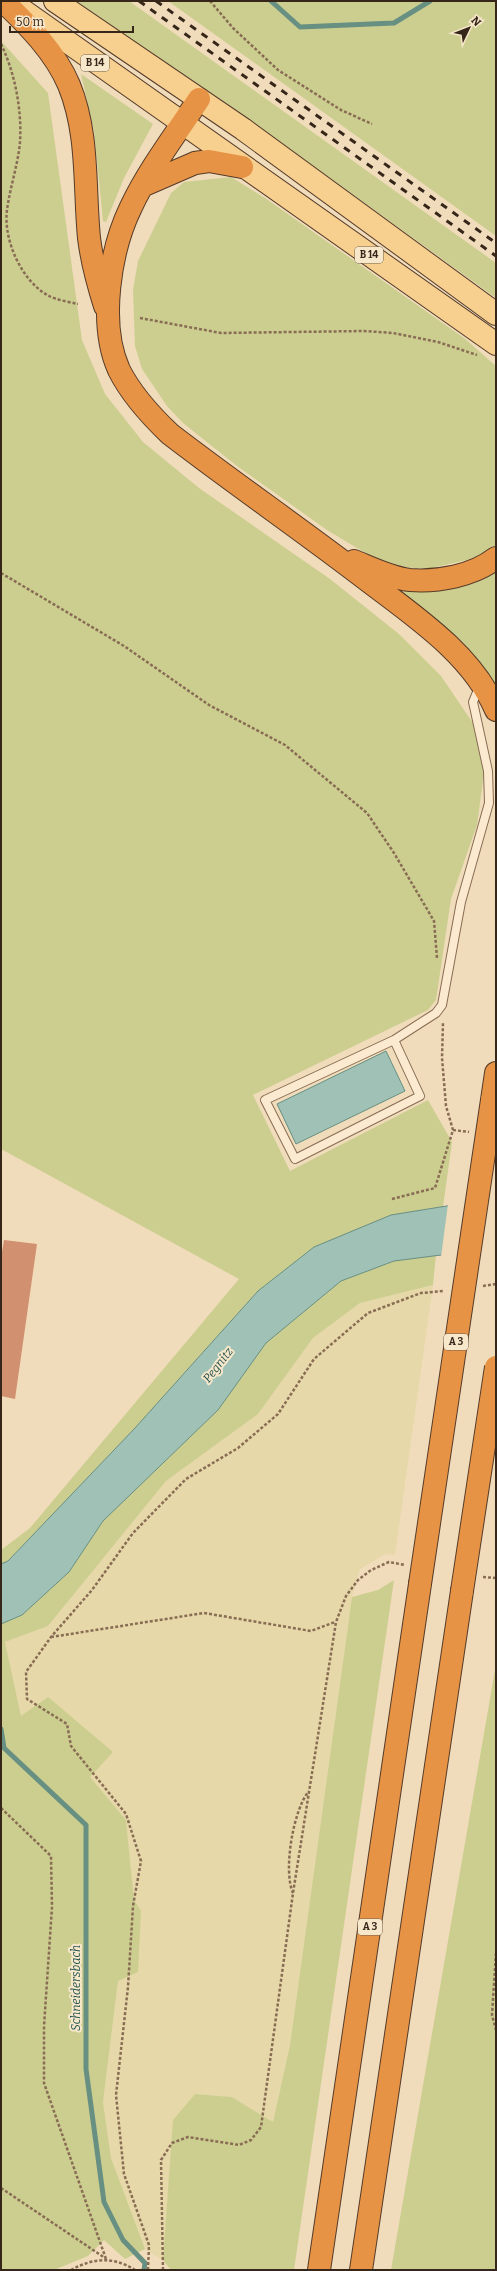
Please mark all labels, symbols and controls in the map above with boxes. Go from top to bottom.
scale bar [10,8,133,34]
north arrow [449,8,489,48]
text: N [468,14,484,29]
text: 50 m [16,15,45,29]
road number: B 14 [81,55,109,71]
road number: B 14 [355,247,383,263]
road number: A 3 [444,1334,468,1350]
water label: Pegnitz [200,1345,236,1385]
road number: A 3 [358,1919,382,1935]
water label: Schneidersbach [69,1945,83,2031]

